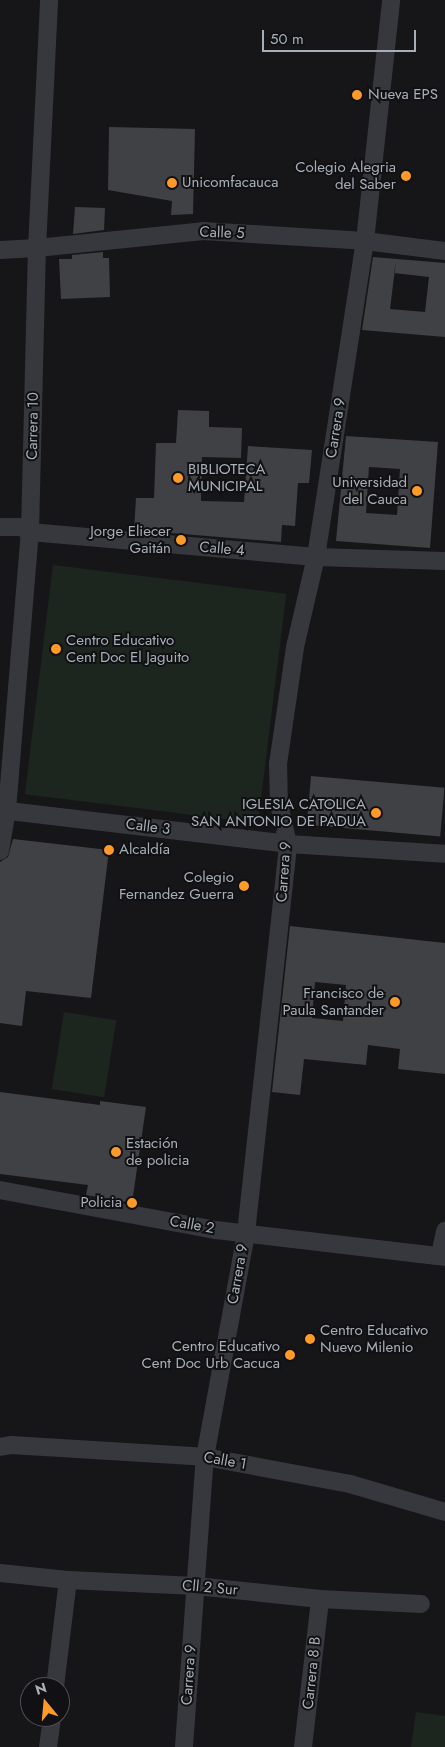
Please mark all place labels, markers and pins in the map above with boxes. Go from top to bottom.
place label: Nueva EPS [368,86,438,104]
marker: Nueva EPS [350,88,364,102]
place label: Colegio Alegria del Saber [295,158,396,193]
marker: Colegio Alegria del Saber [400,170,412,182]
place label: Unicomfacauca [182,174,278,192]
marker: Unicomfacauca [166,177,178,189]
place label: BIBLIOTECA MUNICIPAL [188,460,265,495]
marker: BIBLIOTECA MUNICIPAL [172,472,184,484]
place label: Universidad del Cauca [332,473,407,508]
marker: Universidad del Cauca [411,485,423,497]
place label: Jorge Eliecer Gaitán [90,522,171,557]
marker: Jorge Eliecer Gaitán [175,534,187,546]
place label: Centro Educativo Cent Doc El Jaguito [66,631,189,666]
marker: Centro Educativo Cent Doc El Jaguito [50,643,62,655]
place label: IGLESIA CATOLICA SAN ANTONIO DE PADUA [191,795,366,830]
marker: IGLESIA CATOLICA SAN ANTONIO DE PADUA [370,807,382,819]
place label: Alcaldía [119,841,170,859]
marker: Alcaldía [103,844,115,856]
place label: Colegio Fernandez Guerra [119,868,234,903]
marker: Colegio Fernandez Guerra [238,880,250,892]
place label: Francisco de Paula Santander [283,984,384,1019]
marker: Francisco de Paula Santander [388,995,402,1009]
place label: Estación de policia [126,1134,189,1169]
marker: Estación de policia [110,1146,122,1158]
place label: Policia [80,1194,122,1212]
marker: Policia [126,1197,138,1209]
place label: Centro Educativo Nuevo Milenio [320,1321,428,1356]
marker: Centro Educativo Nuevo Milenio [304,1333,316,1345]
place label: Centro Educativo Cent Doc Urb Cacuca [141,1337,280,1372]
marker: Centro Educativo Cent Doc Urb Cacuca [284,1349,296,1361]

